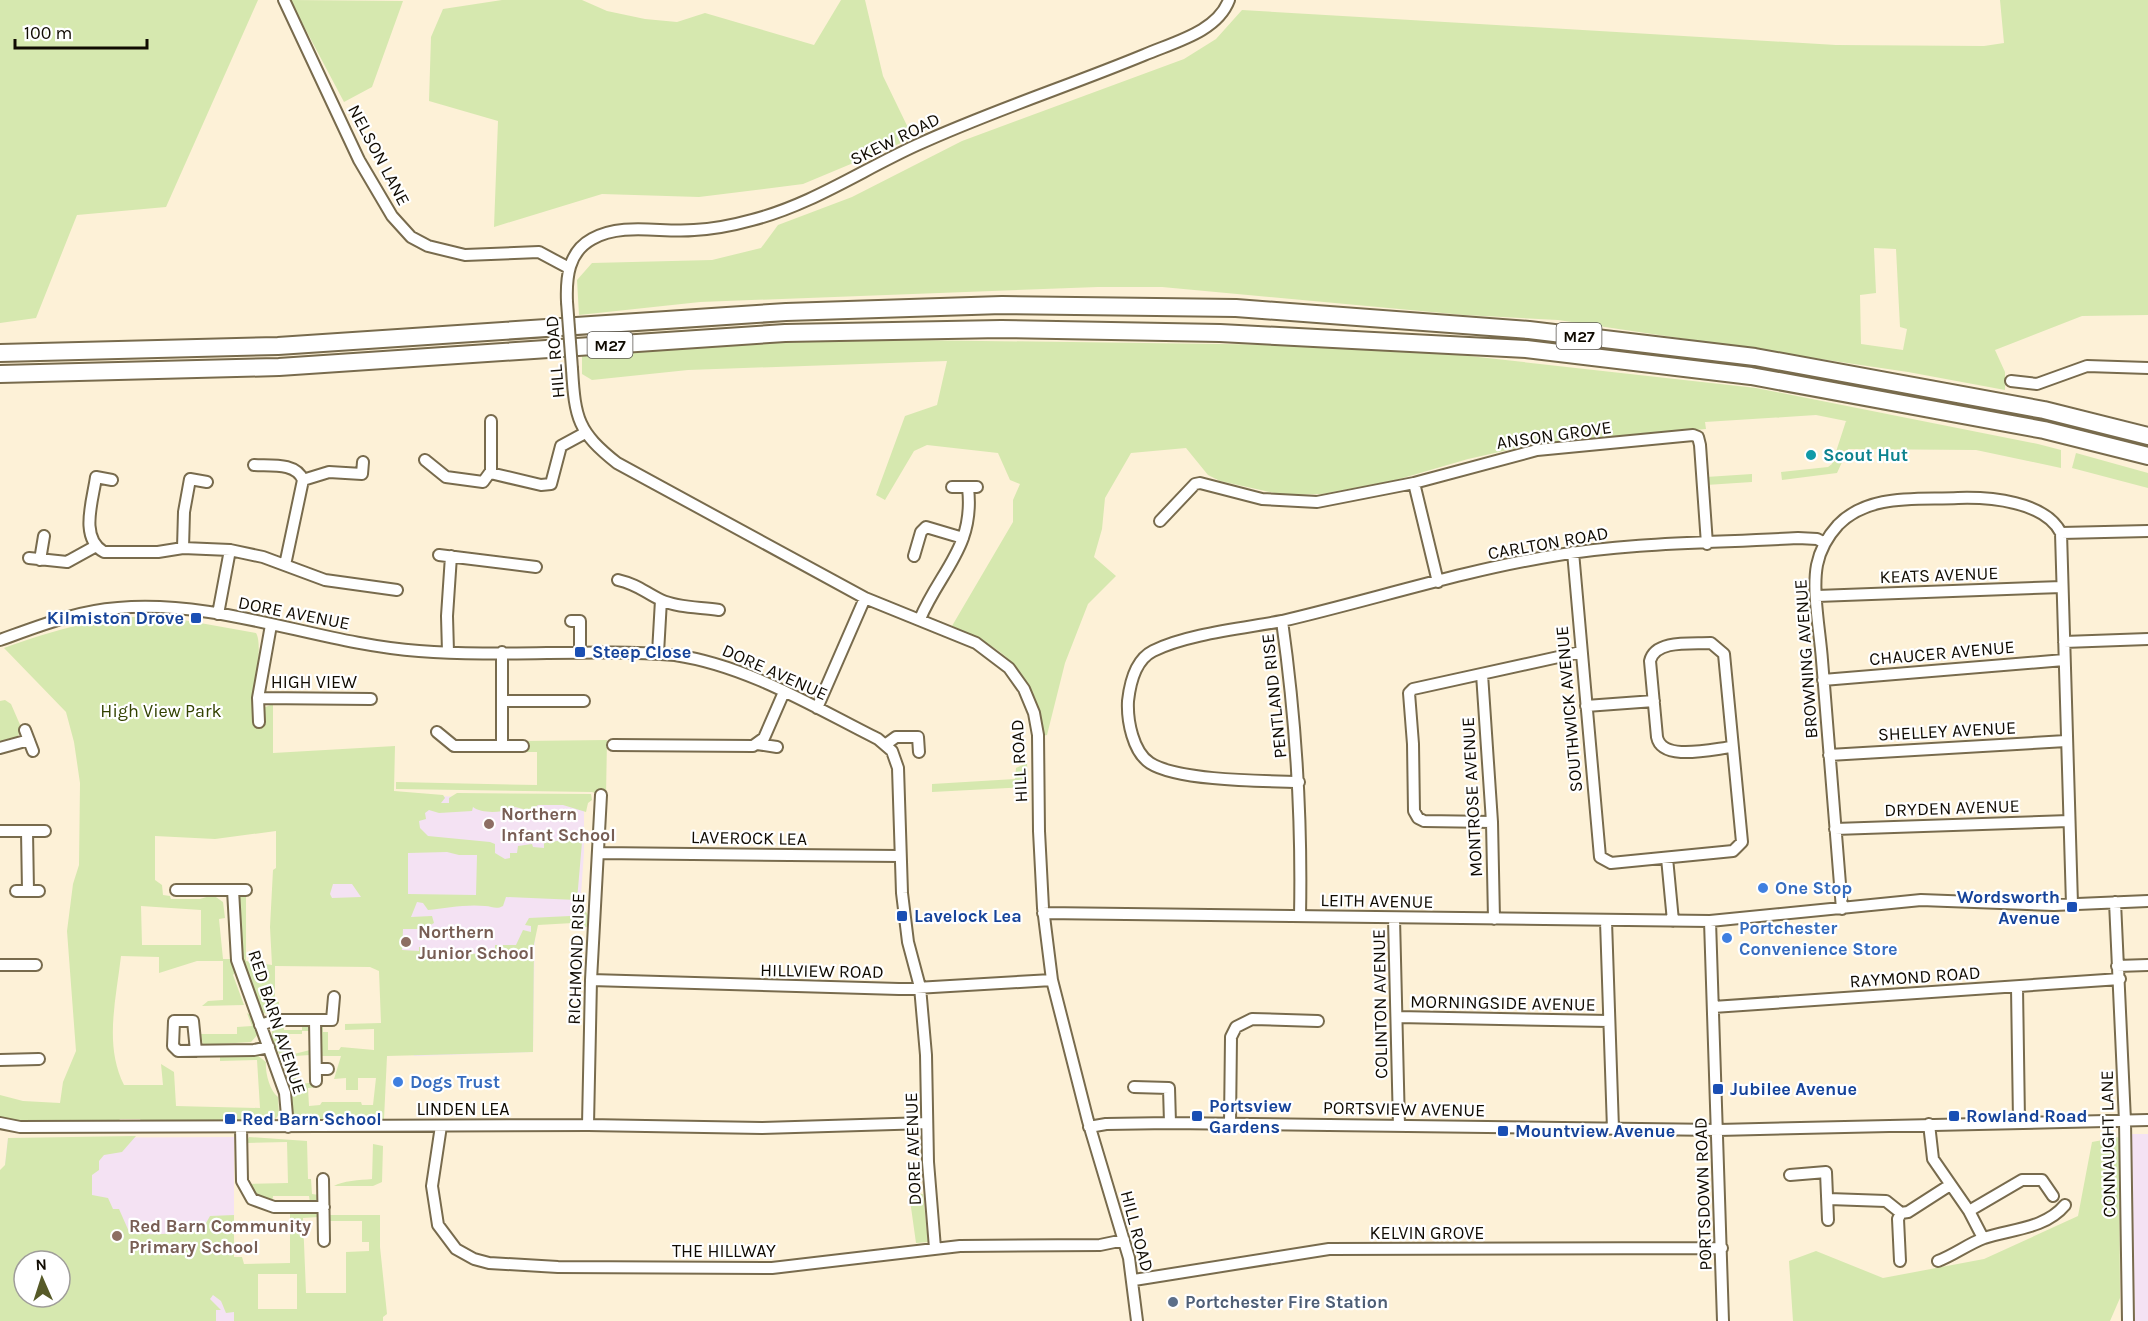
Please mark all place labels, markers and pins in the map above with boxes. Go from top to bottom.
place label: Scout Hut [1823,444,1908,466]
marker: Scout Hut [1804,448,1818,462]
place label: Kilmiston Drove [47,607,184,629]
marker: Kilmiston Drove [189,611,203,625]
place label: Steep Close [592,641,691,663]
marker: Steep Close [573,645,587,659]
place label: Northern Infant School [501,803,616,846]
marker: Northern Infant School [482,817,496,831]
place label: One Stop [1775,877,1852,899]
marker: One Stop [1756,881,1770,895]
place label: Wordsworth Avenue [1957,886,2060,929]
marker: Wordsworth Avenue [2065,900,2079,914]
place label: Lavelock Lea [914,905,1022,927]
marker: Lavelock Lea [895,909,909,923]
place label: Portchester Convenience Store [1739,917,1898,960]
place label: Northern Junior School [418,921,534,964]
marker: Portchester Convenience Store [1720,931,1734,945]
marker: Northern Junior School [399,935,413,949]
place label: Dogs Trust [410,1071,500,1093]
marker: Dogs Trust [391,1075,405,1089]
place label: Jubilee Avenue [1730,1078,1857,1100]
marker: Jubilee Avenue [1711,1082,1725,1096]
place label: Portsview Gardens [1209,1095,1292,1138]
place label: Rowland Road [1966,1105,2088,1127]
place label: Red Barn School [242,1108,382,1130]
marker: Portsview Gardens [1190,1109,1204,1123]
marker: Rowland Road [1947,1109,1961,1123]
marker: Red Barn School [223,1112,237,1126]
place label: Mountview Avenue [1515,1120,1675,1142]
marker: Mountview Avenue [1496,1124,1510,1138]
place label: Red Barn Community Primary School [129,1215,311,1258]
marker: Red Barn Community Primary School [110,1229,124,1243]
place label: Portchester Fire Station [1185,1291,1388,1313]
marker: Portchester Fire Station [1166,1295,1180,1309]

